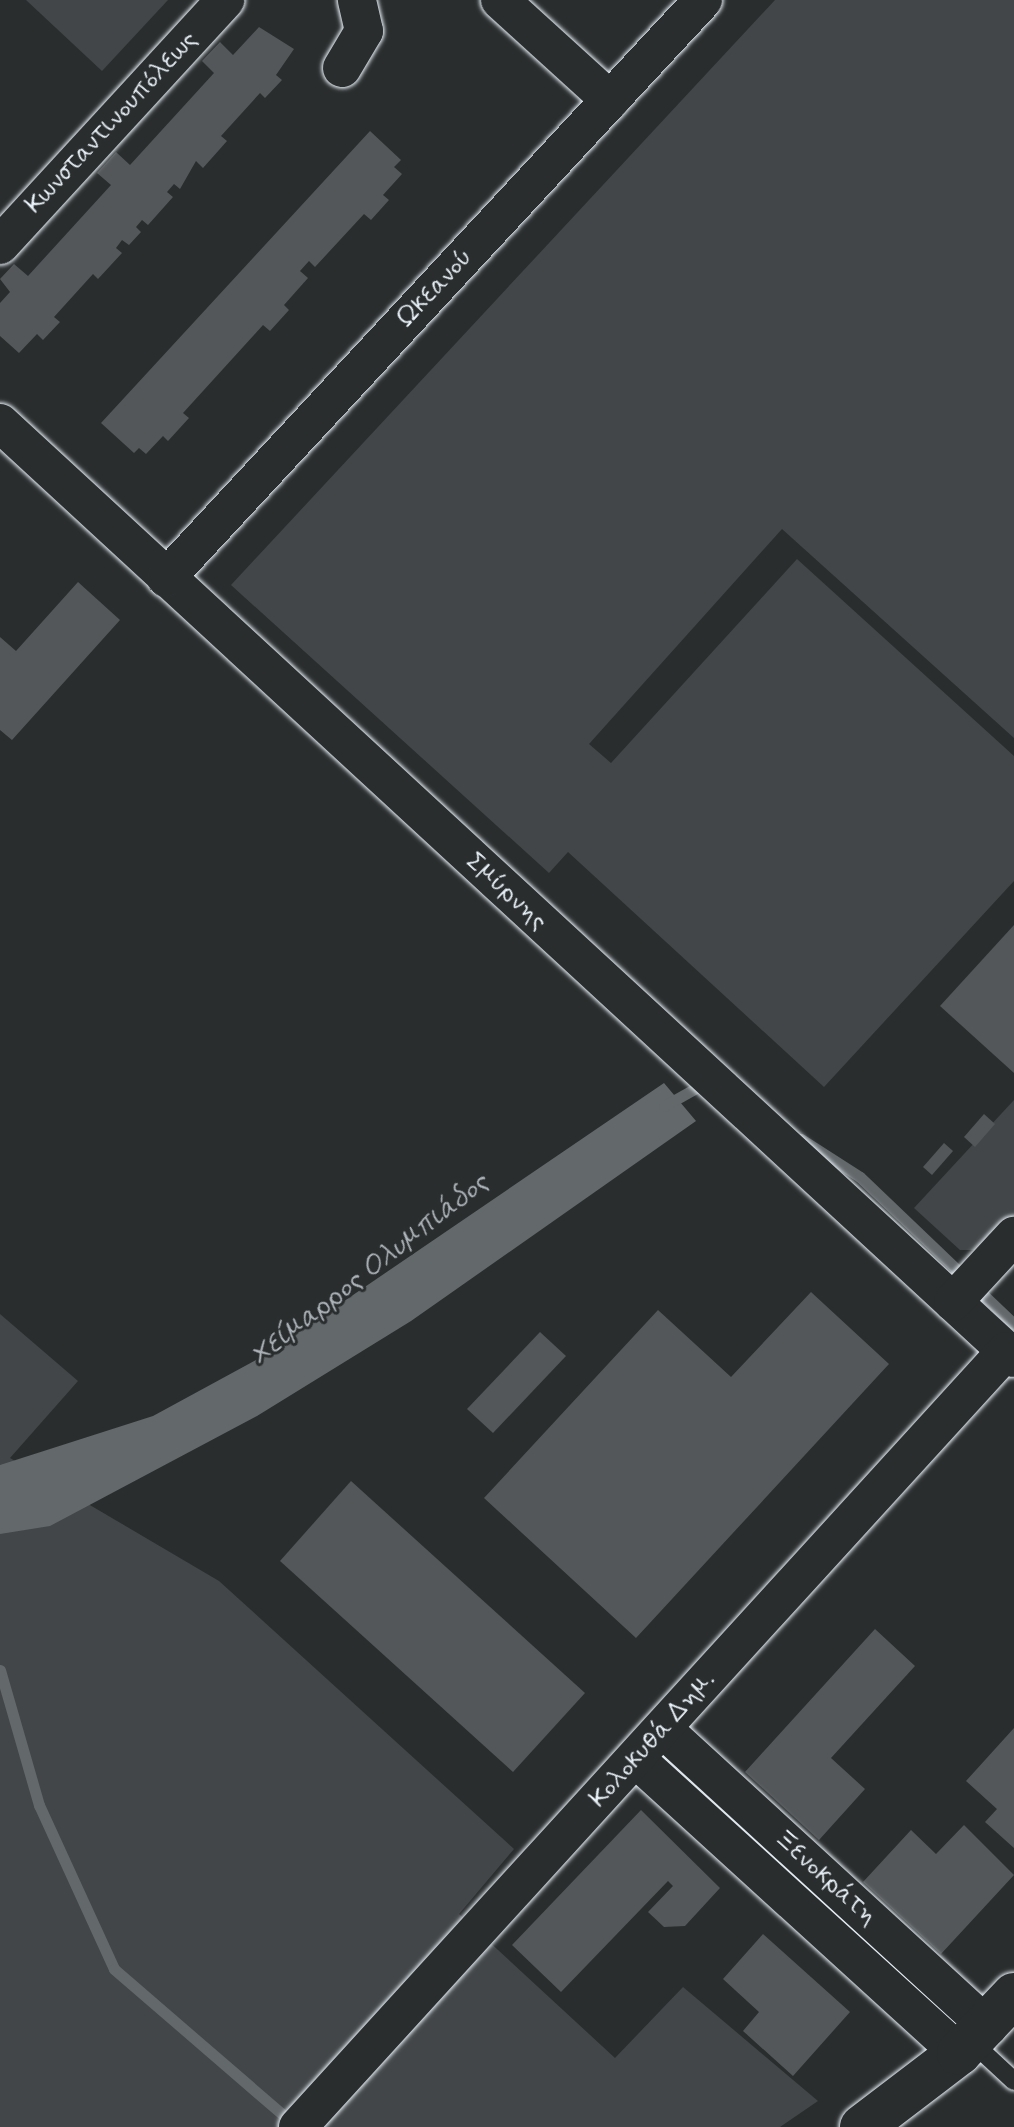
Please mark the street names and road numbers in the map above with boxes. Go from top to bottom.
street label: Κωνσταντινουπόλεως [19,25,205,221]
street label: Ωκεανού [390,243,480,335]
street label: Σμύρνης [459,846,553,938]
street label: Κολοκυθά Δημ. [584,1665,722,1815]
street label: Ξενοκράτη [767,1823,883,1933]

